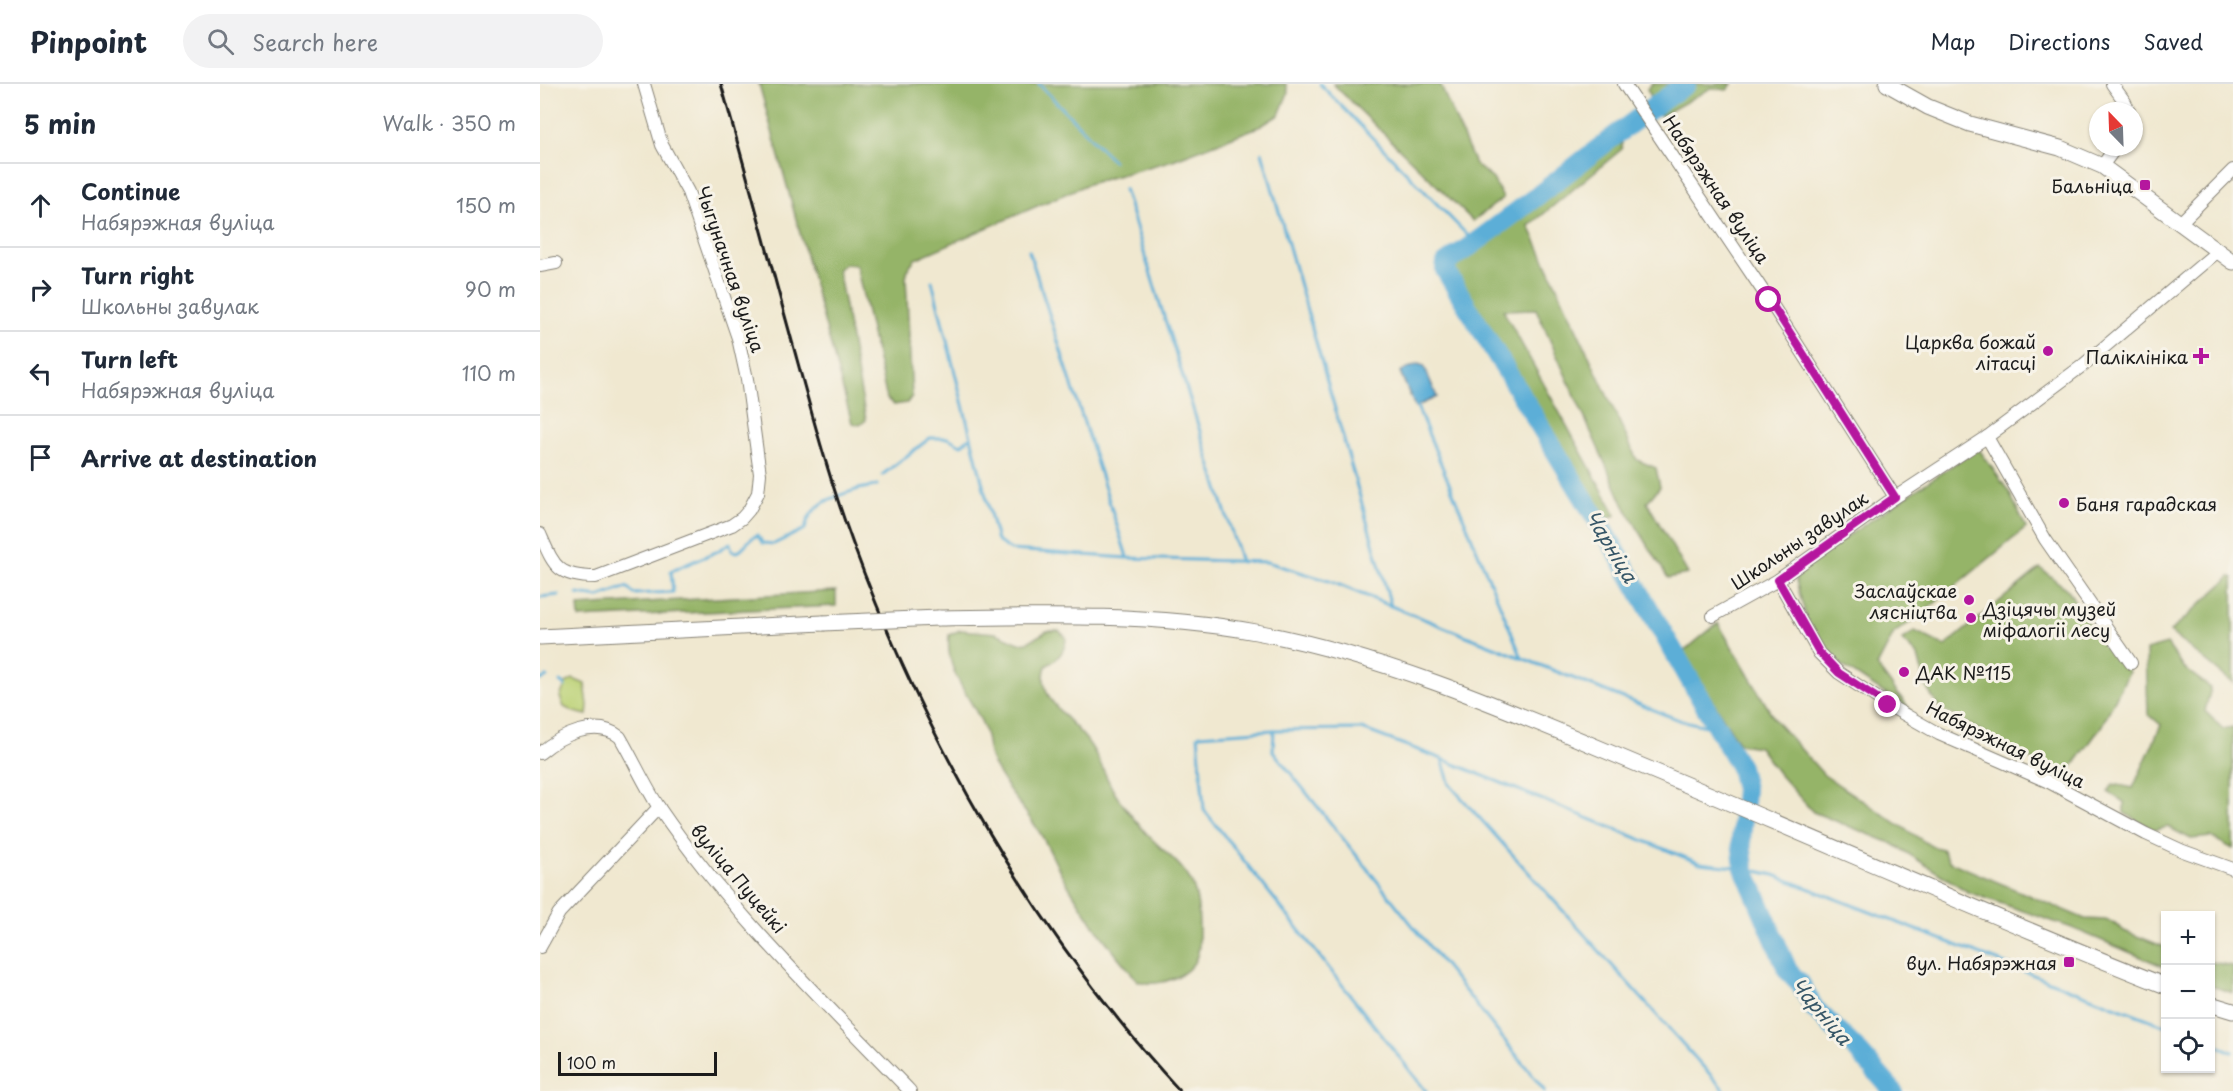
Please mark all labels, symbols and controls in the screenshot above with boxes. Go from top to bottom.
search box [183,14,603,68]
text: Pinpoint [30,20,147,63]
icon: search [204,25,237,58]
text: Search here [252,25,378,58]
text: Map [1930,25,1975,57]
text: Directions [2008,25,2110,57]
text: Saved [2143,25,2203,57]
north arrow [2089,102,2143,156]
text: 5 min [24,104,96,143]
text: Walk · 350 m [383,108,516,138]
street label: Набярэжная вуліца [1657,109,1777,269]
place label: Бальніца [2052,172,2133,199]
text: Continue [81,174,180,207]
marker: Бальніца [2138,178,2152,192]
street label: Чыгуначная вуліца [690,182,772,356]
icon: ahead [24,189,57,222]
text: 150 m [456,190,516,220]
text: Набярэжная вуліца [81,207,275,237]
text: Turn right [81,258,194,291]
icon: right [24,273,57,306]
text: 90 m [465,274,516,304]
route start [1755,286,1781,312]
text: Школьны завулак [81,291,259,321]
place label: Царква божай літасці [1905,328,2036,376]
text: Turn left [81,342,178,375]
place label: Паліклініка [2086,343,2189,370]
marker: Царква божай літасці [2041,344,2055,358]
marker: Паліклініка [2192,347,2210,365]
icon: left [24,357,57,390]
text: 110 m [462,358,516,388]
text: Набярэжная вуліца [81,375,275,405]
icon: arrive [24,441,57,474]
text: Arrive at destination [81,441,317,474]
street label: Школьны завулак [1725,484,1873,596]
place label: Баня гарадская [2076,490,2217,517]
marker: Баня гарадская [2057,496,2071,510]
water label: Чарніца [1578,504,1646,589]
place label: Заслаўскае лясніцтва [1854,577,1958,625]
marker: Заслаўскае лясніцтва [1962,593,1976,607]
place label: Дзіцячы музей міфалогіі лесу [1982,595,2116,643]
marker: Дзіцячы музей міфалогіі лесу [1964,611,1978,625]
place label: ДАК №115 [1915,659,2011,686]
marker: ДАК №115 [1897,665,1911,679]
route end [1874,691,1900,717]
street label: Набярэжная вуліца [1922,694,2090,794]
street label: вуліца Пуцейкі [685,817,793,939]
map controls [2161,911,2215,1073]
button: + [2161,911,2215,965]
place label: вул. Набярэжная [1906,949,2057,976]
marker: вул. Набярэжная [2062,955,2076,969]
button: − [2161,965,2215,1019]
water label: Чарніца [1785,971,1860,1052]
button: locate [2161,1019,2215,1073]
scale bar [558,1049,717,1076]
text: 100 m [567,1050,616,1074]

